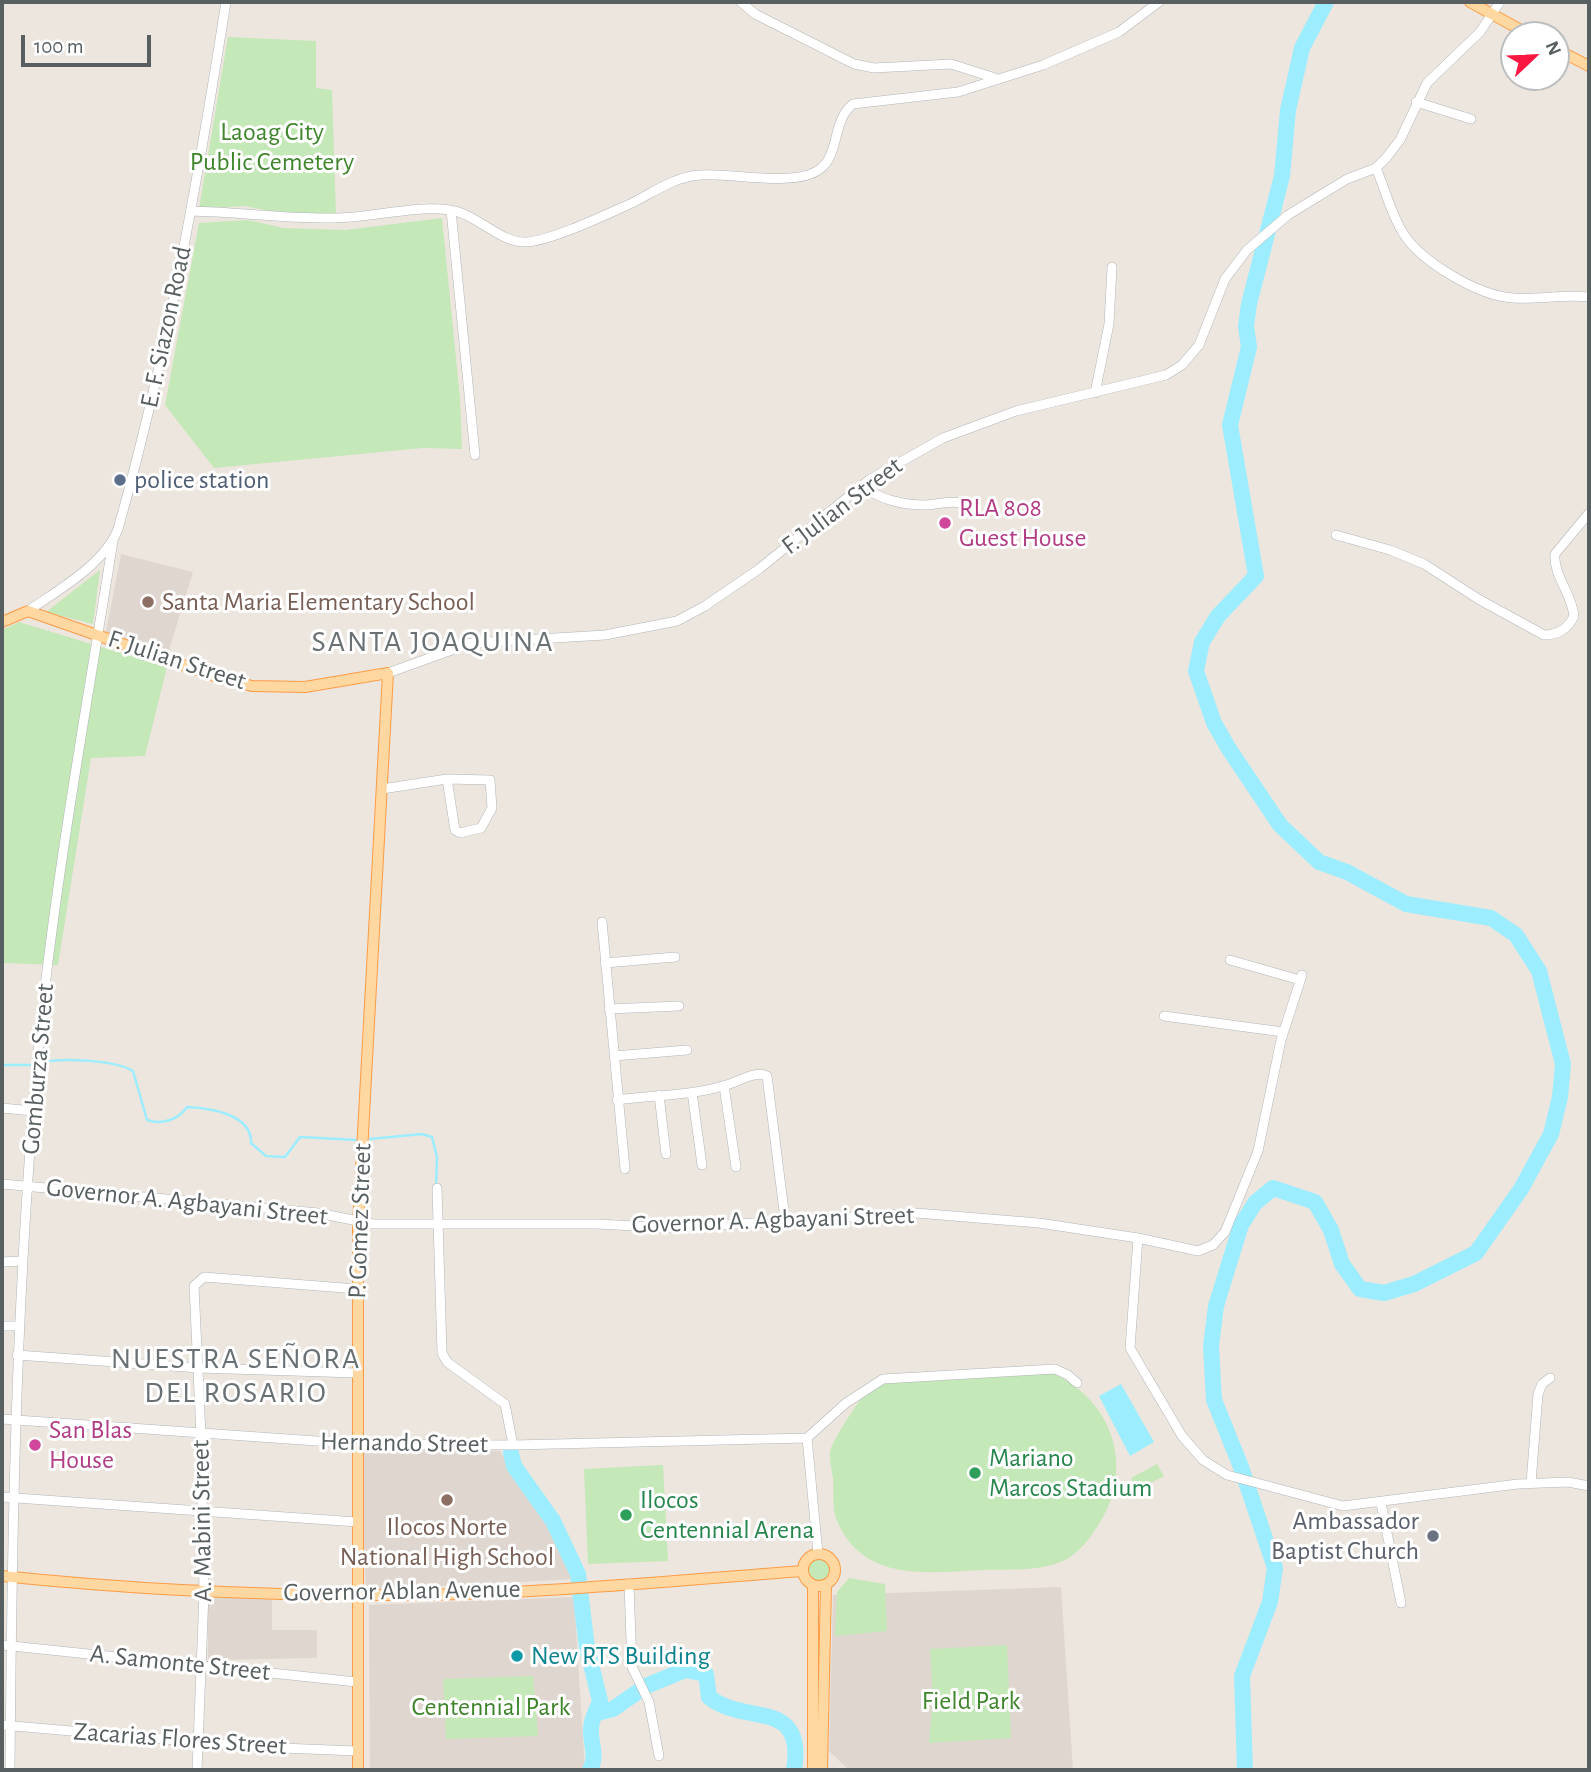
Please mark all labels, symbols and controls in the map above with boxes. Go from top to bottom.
scale bar [24,21,154,65]
north arrow [1500,21,1570,91]
text: 100 m [34,36,84,57]
text: N [1542,39,1564,58]
park label: Laoag City Public Cemetery [190,116,354,178]
street label: E. F. Siazon Road [134,243,198,411]
street label: F. Julian Street [775,450,909,562]
place label: police station [134,464,269,496]
marker: police station [112,472,128,488]
place label: RLA 808 Guest House [959,492,1086,554]
marker: RLA 808 Guest House [937,515,953,531]
place label: Santa Maria Elementary School [162,586,475,618]
marker: Santa Maria Elementary School [140,594,156,610]
street label: F. Julian Street [104,623,250,697]
district label: SANTA JOAQUINA [313,624,553,660]
street label: Gomburza Street [15,982,61,1156]
street label: P. Gomez Street [342,1143,378,1299]
street label: Governor A. Agbayani Street [45,1172,329,1232]
street label: Governor A. Agbayani Street [631,1199,915,1241]
district label: NUESTRA SEÑORA DEL ROSARIO [112,1341,360,1412]
place label: San Blas House [49,1414,132,1476]
street label: Hernando Street [320,1426,488,1460]
marker: San Blas House [27,1437,43,1453]
street label: A. Mabini Street [185,1440,219,1602]
place label: Mariano Marcos Stadium [989,1442,1152,1504]
marker: Mariano Marcos Stadium [967,1465,983,1481]
place label: Ilocos Centennial Arena [640,1484,814,1546]
marker: Ilocos Norte National High School [439,1492,455,1508]
place label: Ambassador Baptist Church [1271,1505,1419,1566]
marker: Ilocos Centennial Arena [618,1507,634,1523]
place label: Ilocos Norte National High School [340,1511,554,1572]
marker: Ambassador Baptist Church [1425,1528,1441,1544]
street label: Governor Ablan Avenue [283,1573,521,1609]
street label: A. Samonte Street [88,1638,272,1688]
place label: New RTS Building [531,1640,710,1672]
marker: New RTS Building [509,1648,525,1664]
park label: Field Park [922,1685,1020,1717]
park label: Centennial Park [412,1691,570,1723]
street label: Zacarias Flores Street [72,1716,288,1762]

